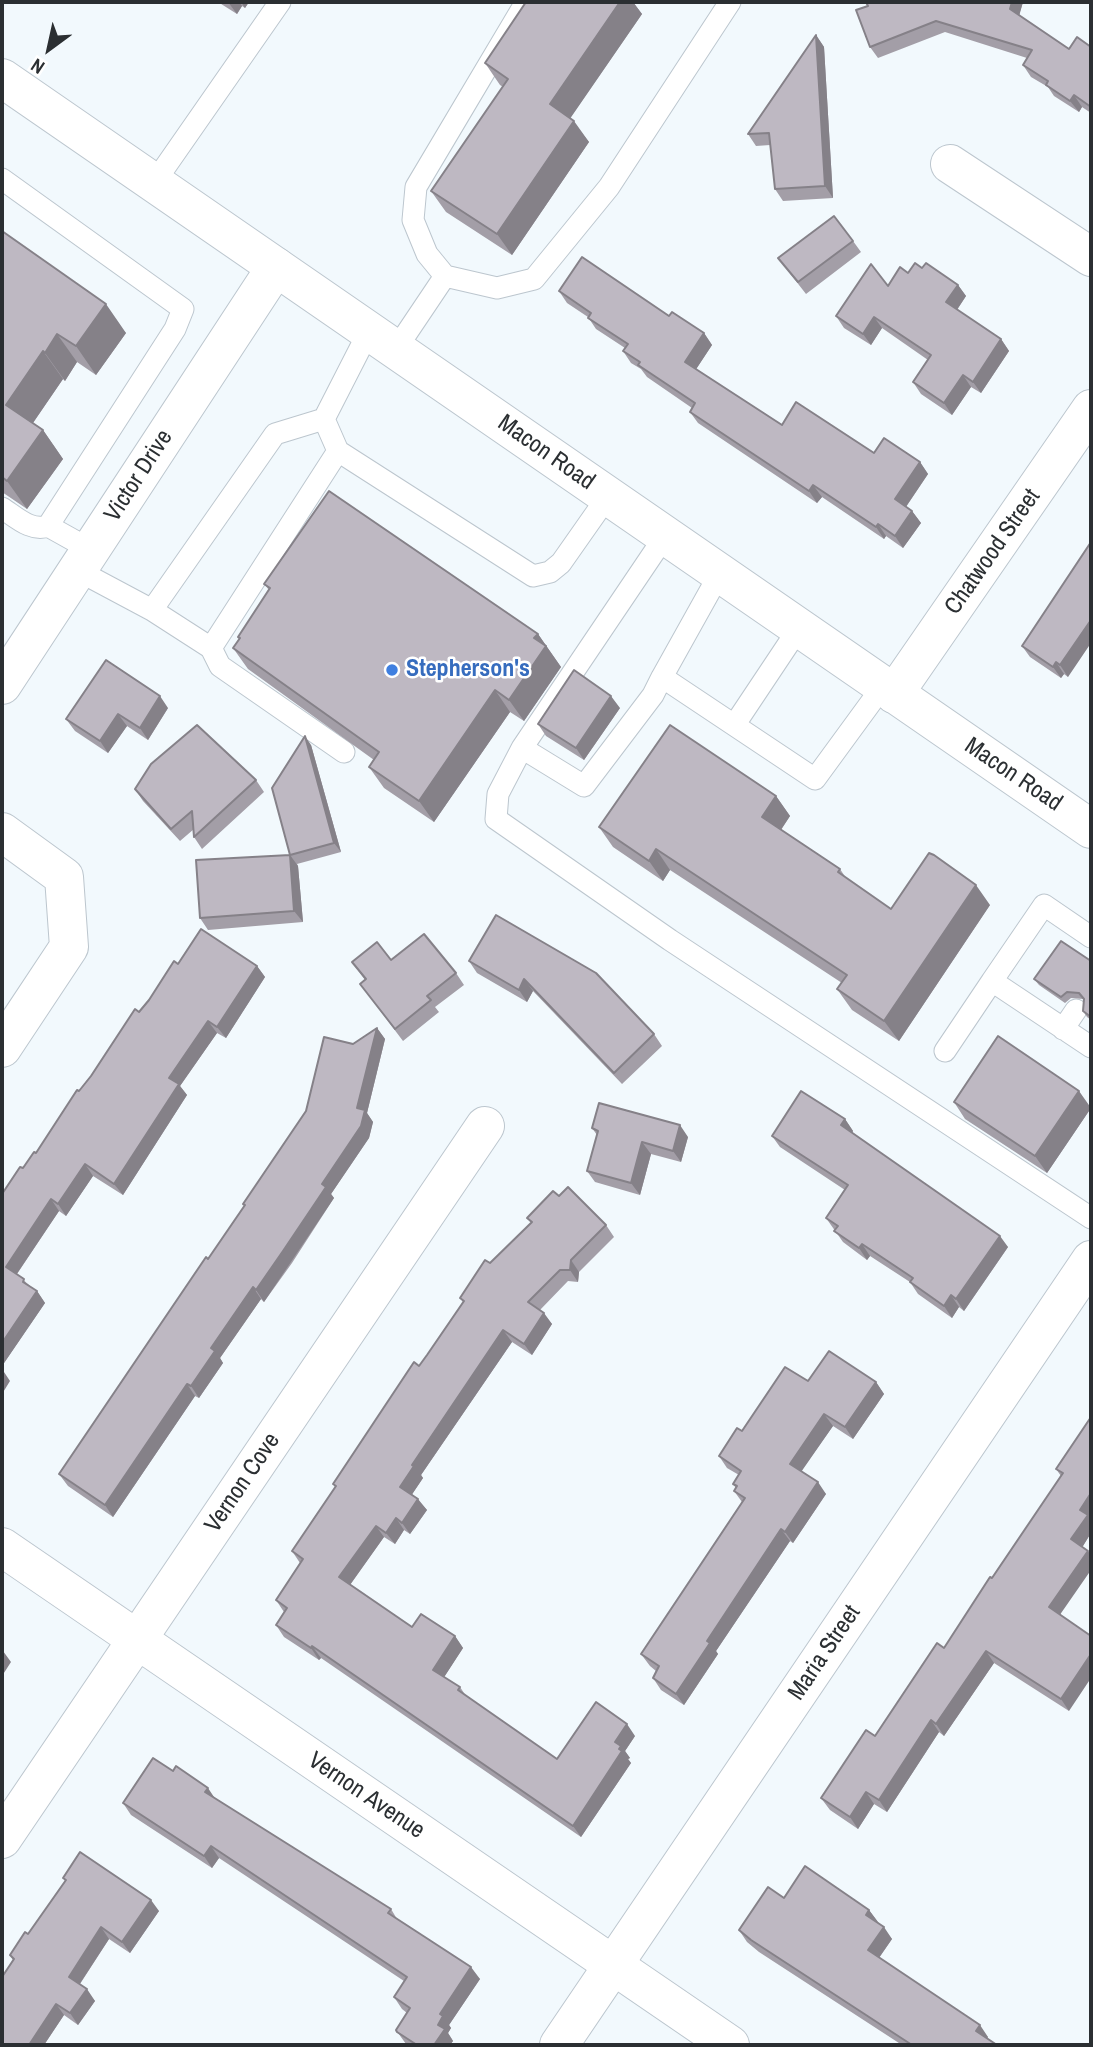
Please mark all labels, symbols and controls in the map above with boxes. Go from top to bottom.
north arrow [14,14,84,84]
text: N [26,53,49,81]
street label: Macon Road [492,409,600,497]
street label: Victor Drive [99,425,179,527]
street label: Chatwood Street [939,484,1047,620]
place label: Stepherson's [406,656,530,684]
marker: Stepherson's [384,662,400,678]
street label: Macon Road [959,732,1067,818]
street label: Vernon Cove [199,1428,287,1538]
street label: Maria Street [783,1600,867,1706]
street label: Vernon Avenue [302,1747,430,1845]

